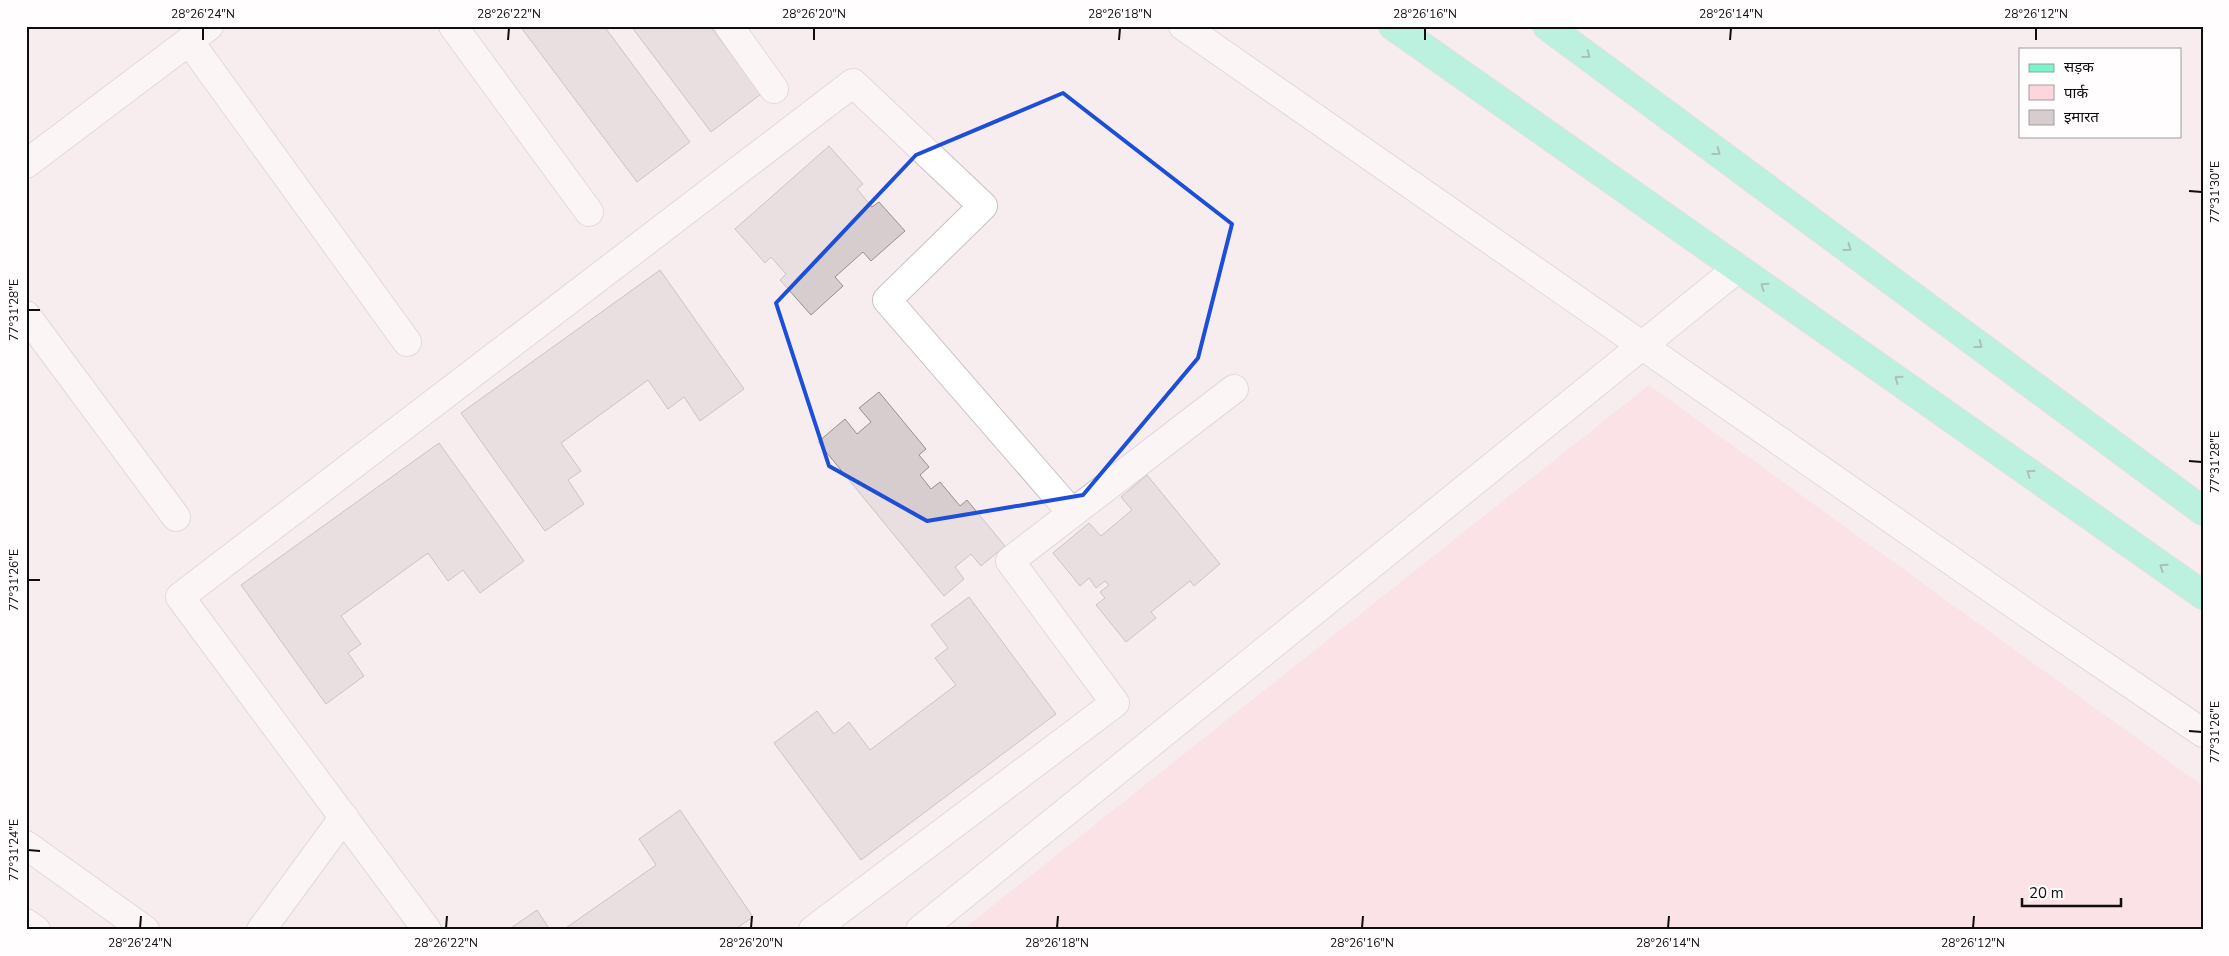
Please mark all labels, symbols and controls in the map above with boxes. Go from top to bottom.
text: 28°26'24"N [171,6,235,22]
text: 28°26'22"N [477,6,541,22]
text: 28°26'20"N [782,6,846,22]
text: 28°26'18"N [1088,6,1152,22]
text: 28°26'16"N [1393,6,1457,22]
text: 28°26'14"N [1699,6,1763,22]
text: 28°26'12"N [2004,6,2068,22]
legend [2019,48,2182,138]
one-way arrow [1581,49,1591,58]
text: सड़क [2064,57,2094,77]
text: पार्क [2064,83,2088,103]
text: इमारत [2064,107,2099,127]
one-way arrow [1711,146,1721,155]
text: 77°31'30"E [2207,161,2223,223]
one-way arrow [1842,243,1851,251]
text: 77°31'28"E [6,279,22,341]
one-way arrow [1761,283,1770,292]
one-way arrow [1973,339,1983,348]
one-way arrow [1894,376,1903,385]
text: 77°31'28"E [2207,431,2223,493]
one-way arrow [2026,470,2036,479]
text: 77°31'26"E [6,549,22,611]
one-way arrow [2159,564,2169,573]
text: 77°31'26"E [2207,701,2223,763]
text: 77°31'24"E [6,819,22,881]
scale bar [2022,876,2120,908]
text: 20 m [2029,883,2064,903]
text: 28°26'24"N [108,935,172,951]
text: 28°26'22"N [414,935,478,951]
text: 28°26'20"N [719,935,783,951]
text: 28°26'18"N [1025,935,1089,951]
text: 28°26'16"N [1330,935,1394,951]
text: 28°26'14"N [1636,935,1700,951]
text: 28°26'12"N [1941,935,2005,951]

